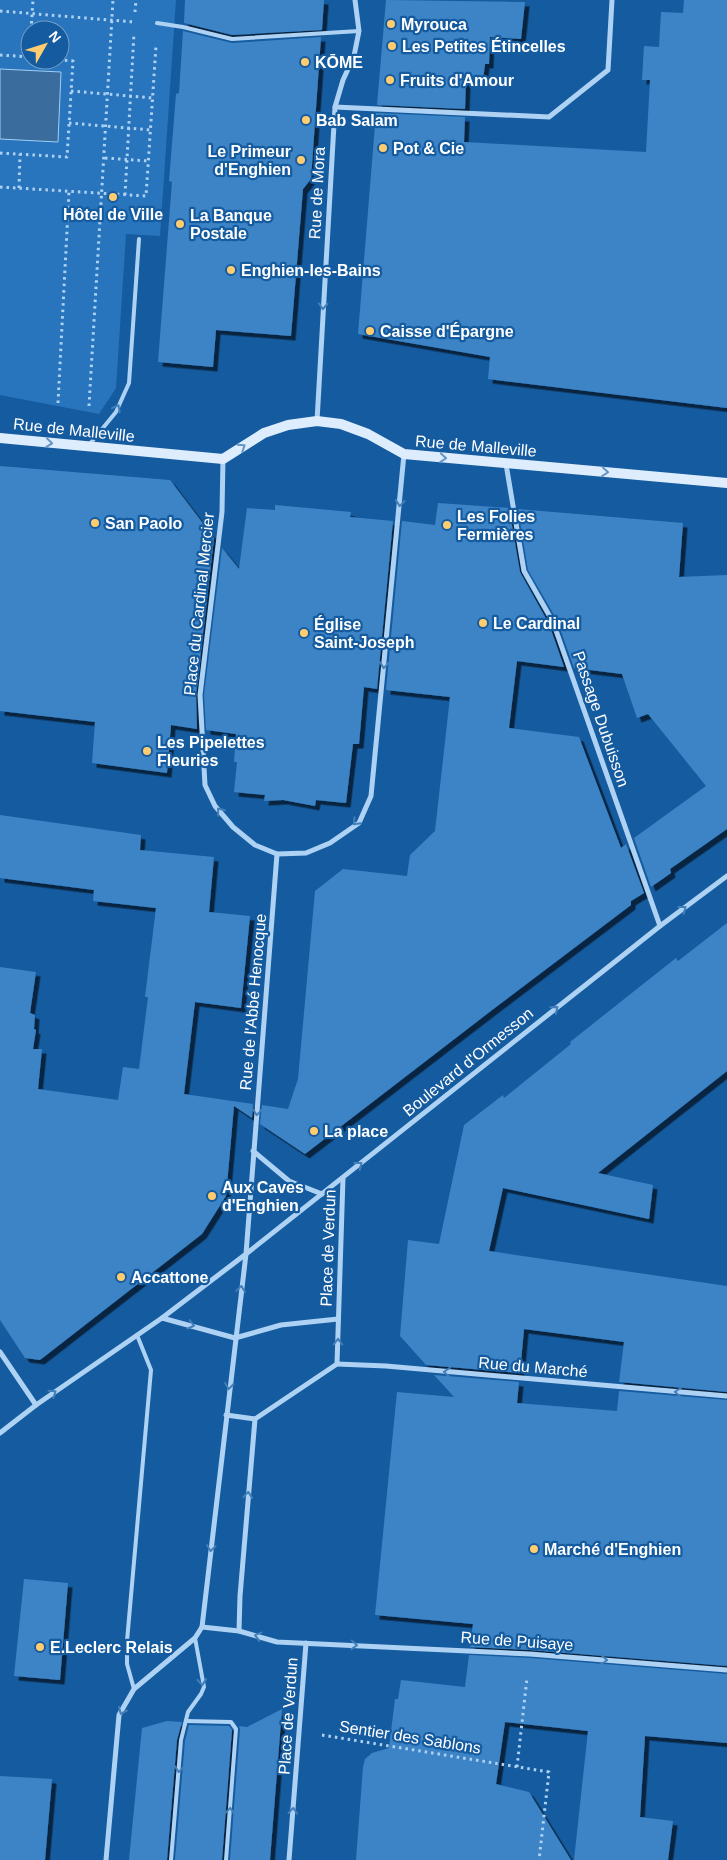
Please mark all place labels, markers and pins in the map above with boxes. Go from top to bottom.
place label: Myrouca [401,16,467,33]
marker: Myrouca [385,18,397,30]
place label: Les Petites Étincelles [402,37,566,55]
marker: Les Petites Étincelles [386,40,398,52]
place label: KŌME [315,53,363,71]
marker: KŌME [299,56,311,68]
place label: Fruits d'Amour [400,72,514,89]
marker: Fruits d'Amour [384,74,396,86]
place label: Bab Salam [316,112,398,129]
marker: Bab Salam [300,114,312,126]
place label: Pot & Cie [393,140,464,157]
marker: Pot & Cie [377,142,389,154]
place label: Le Primeur d'Enghien [207,143,291,178]
marker: Le Primeur d'Enghien [295,154,307,166]
marker: Hôtel de Ville [107,191,119,203]
place label: Hôtel de Ville [63,206,163,223]
place label: La Banque Postale [190,207,272,242]
marker: La Banque Postale [174,218,186,230]
place label: Enghien-les-Bains [241,262,381,279]
marker: Enghien-les-Bains [225,264,237,276]
place label: Caisse d'Épargne [380,322,514,340]
marker: Caisse d'Épargne [364,325,376,337]
place label: Les Folies Fermières [457,508,535,543]
place label: San Paolo [105,515,183,532]
marker: San Paolo [89,517,101,529]
marker: Les Folies Fermières [441,519,453,531]
place label: Église Saint-Joseph [314,615,414,651]
place label: Le Cardinal [493,615,580,632]
marker: Le Cardinal [477,617,489,629]
marker: Église Saint-Joseph [298,627,310,639]
place label: Les Pipelettes Fleuries [157,734,265,769]
marker: Les Pipelettes Fleuries [141,745,153,757]
place label: La place [324,1123,388,1140]
marker: La place [308,1125,320,1137]
place label: Aux Caves d'Enghien [222,1179,304,1214]
marker: Aux Caves d'Enghien [206,1190,218,1202]
place label: Accattone [131,1269,208,1286]
marker: Accattone [115,1271,127,1283]
place label: Marché d'Enghien [544,1541,681,1558]
marker: Marché d'Enghien [528,1543,540,1555]
place label: E.Leclerc Relais [50,1639,173,1656]
marker: E.Leclerc Relais [34,1641,46,1653]

